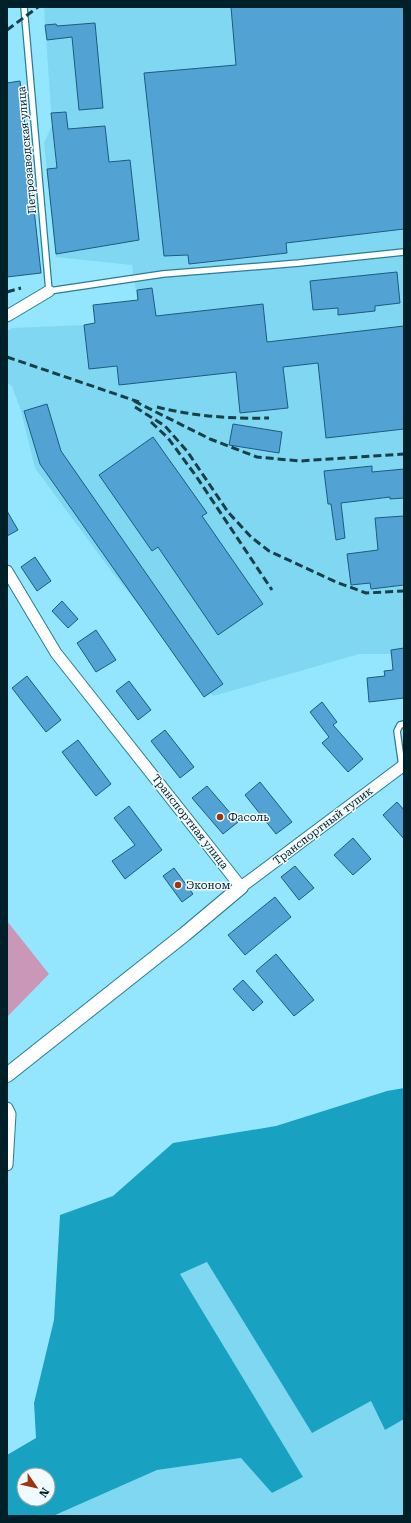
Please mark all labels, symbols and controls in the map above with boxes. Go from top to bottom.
street label: Петрозаводская улица [15,86,39,214]
street label: Транспортная улица [149,772,231,872]
street label: Транспортный тупик [271,784,375,868]
place label: Фасоль [228,811,269,824]
marker: Фасоль [215,812,225,822]
place label: Эконом [186,879,231,892]
marker: Эконом [173,880,183,890]
north arrow [16,1467,56,1507]
text: N [36,1485,52,1500]

